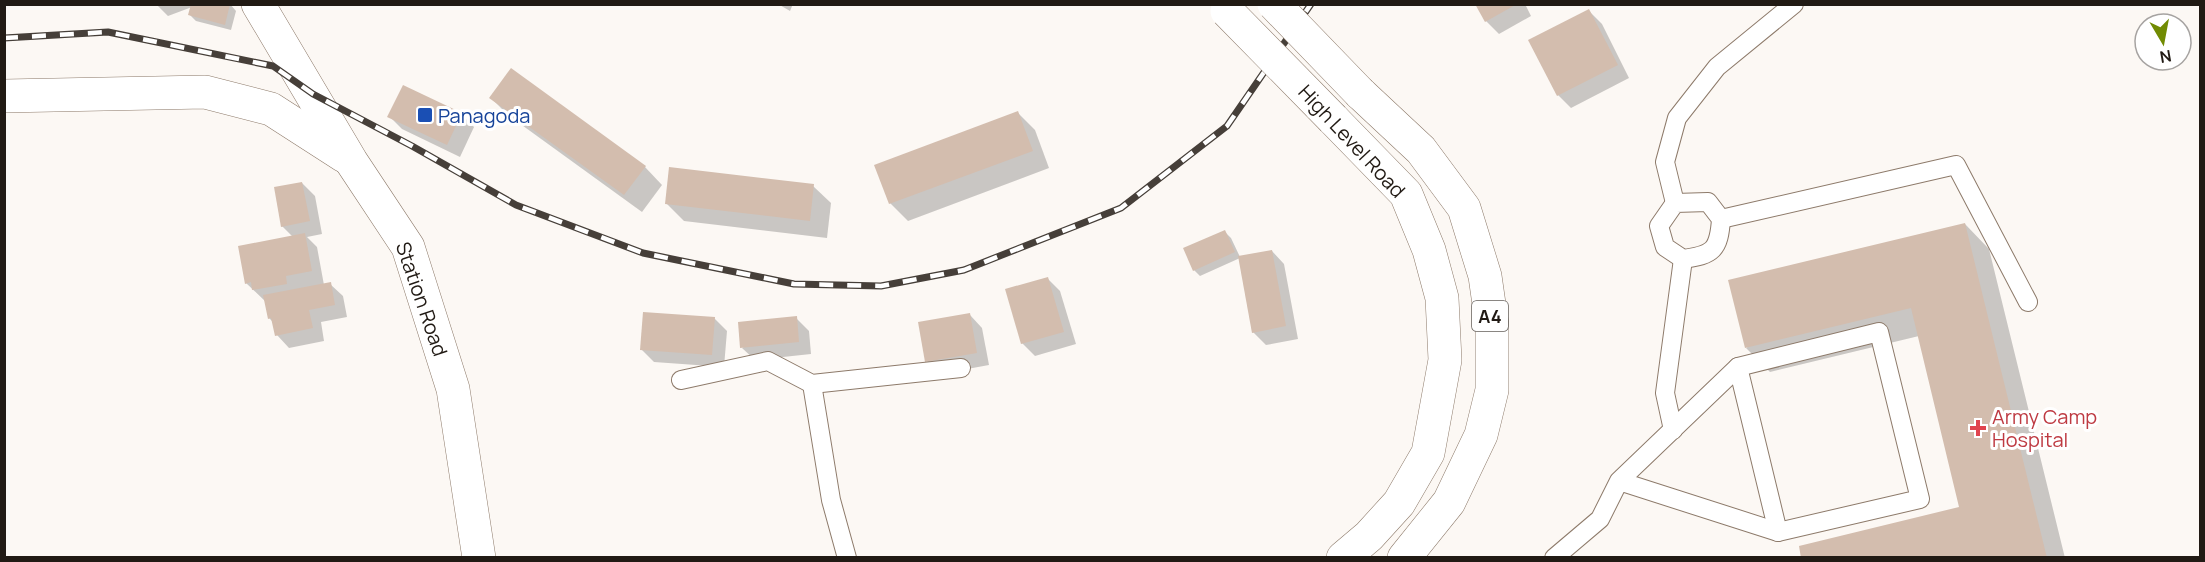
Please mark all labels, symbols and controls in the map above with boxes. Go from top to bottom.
north arrow [2133,12,2193,72]
text: N [2158,45,2173,69]
street label: High Level Road [1293,79,1411,203]
place label: Panagoda [438,102,530,129]
marker: Panagoda [416,106,434,124]
street label: Station Road [390,238,454,360]
road number: A4 [1472,301,1508,331]
place label: Army Camp Hospital [1992,403,2097,453]
marker: Army Camp Hospital [1969,419,1987,437]

